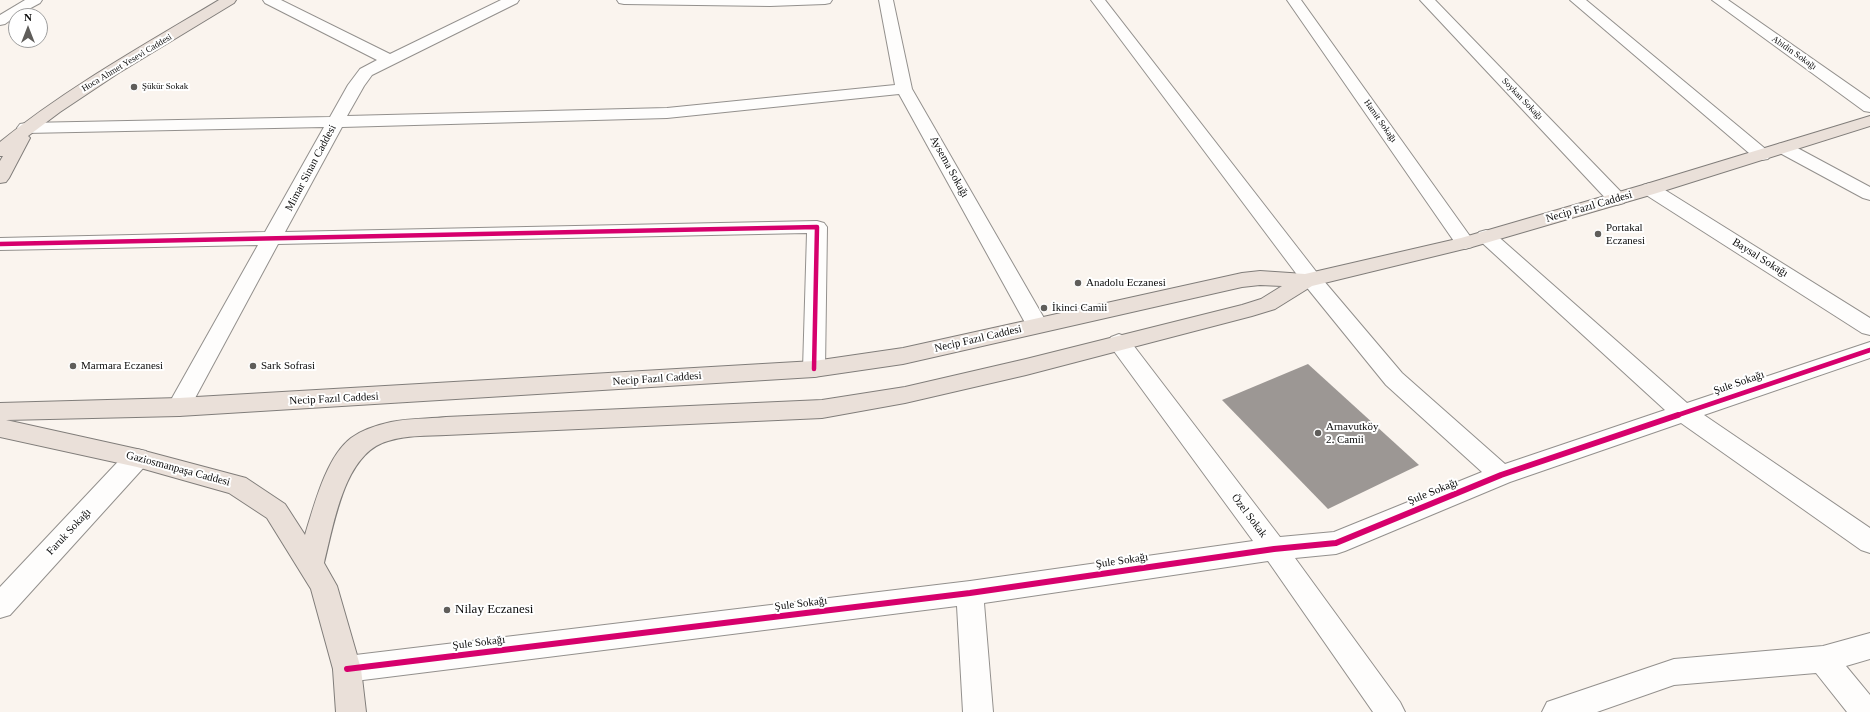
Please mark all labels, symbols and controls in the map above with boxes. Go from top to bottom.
north arrow [8,8,48,48]
text: N [24,11,32,23]
street label: Hoca Ahmet Yesevi Caddesi [80,32,174,94]
street label: Abidin Sokağı [1770,34,1818,72]
street label: Soykan Sokağı [1499,76,1545,122]
marker: Şükür Sokak [129,82,139,92]
place label: Şükür Sokak [142,82,188,92]
street label: Hamit Sokağı [1361,98,1399,144]
street label: Mimar Sinan Caddesi [283,123,339,213]
street label: Aysema Sokağı [927,134,971,200]
street label: Necip Fazıl Caddesi [1544,188,1634,226]
place label: Portakal Eczanesi [1606,221,1645,247]
marker: Portakal Eczanesi [1593,229,1603,239]
street label: Baysal Sokağı [1730,236,1790,280]
place label: Anadolu Eczanesi [1086,276,1166,290]
marker: Anadolu Eczanesi [1073,278,1083,288]
place label: İkinci Camii [1052,301,1107,315]
marker: İkinci Camii [1039,303,1049,313]
street label: Necip Fazıl Caddesi [933,323,1023,355]
place label: Marmara Eczanesi [81,359,163,373]
place label: Sark Sofrasi [261,359,315,373]
marker: Marmara Eczanesi [68,361,78,371]
marker: Sark Sofrasi [248,361,258,371]
street label: Şule Sokağı [1712,368,1766,398]
street label: Necip Fazıl Caddesi [612,369,702,389]
street label: Necip Fazıl Caddesi [289,390,379,408]
place label: Arnavutköy 2. Camii [1326,420,1379,446]
marker: Arnavutköy 2. Camii [1313,428,1323,438]
street label: Gaziosmanpaşa Caddesi [125,449,231,489]
street label: Şule Sokağı [1406,476,1460,508]
street label: Özel Sokak [1228,492,1270,540]
street label: Faruk Sokağı [44,506,94,558]
street label: Şule Sokağı [1095,551,1149,571]
street label: Şule Sokağı [774,594,828,614]
place label: Nilay Eczanesi [455,602,533,618]
marker: Nilay Eczanesi [442,605,452,615]
street label: Şule Sokağı [452,633,506,653]

